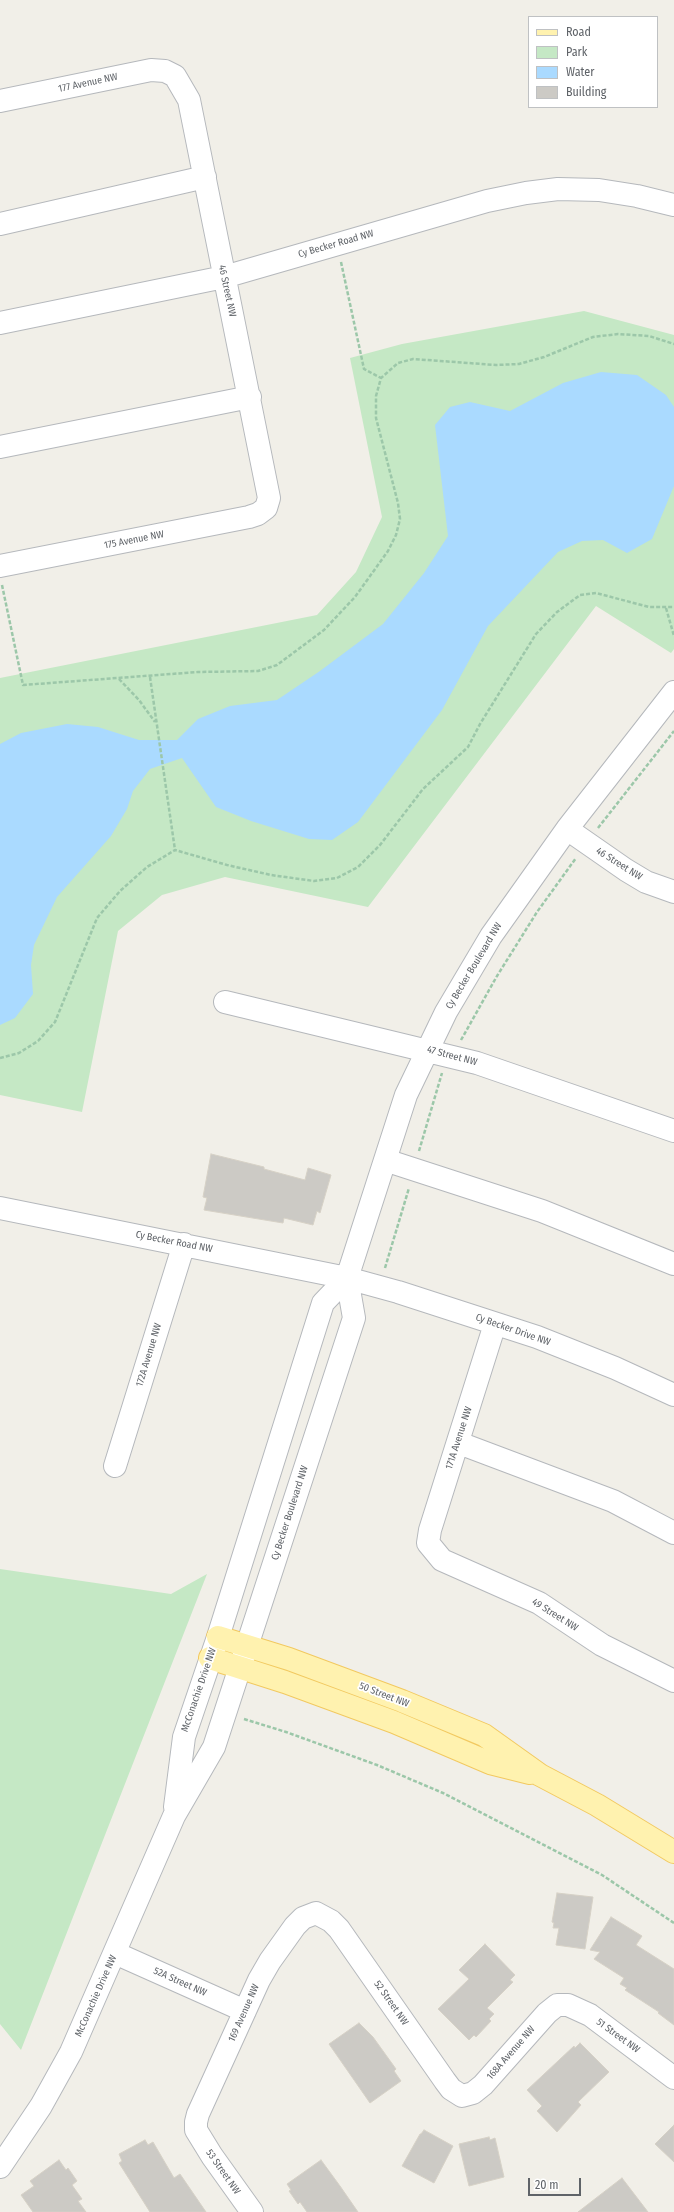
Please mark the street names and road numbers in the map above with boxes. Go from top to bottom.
street label: 177 Avenue NW [57,71,119,95]
street label: Cy Becker Road NW [297,227,375,261]
street label: 46 Street NW [216,264,238,318]
street label: 175 Avenue NW [103,528,165,552]
street label: 46 Street NW [593,845,645,883]
street label: Cy Becker Boulevard NW [443,921,505,1011]
street label: 47 Street NW [426,1044,478,1068]
street label: Cy Becker Road NW [135,1229,213,1255]
street label: Cy Becker Drive NW [474,1312,552,1348]
street label: 172A Avenue NW [134,1322,164,1388]
street label: 171A Avenue NW [443,1405,475,1471]
street label: Cy Becker Boulevard NW [269,1464,311,1562]
street label: 49 Street NW [530,1596,580,1634]
street label: McConachie Drive NW [179,1646,219,1734]
street label: 50 Street NW [357,1680,411,1710]
street label: McConachie Drive NW [73,1953,119,2039]
street label: 52A Street NW [152,1965,208,1999]
street label: 52 Street NW [371,1978,411,2028]
street label: 169 Avenue NW [226,1982,262,2044]
street label: 51 Street NW [594,2016,642,2056]
street label: 168A Avenue NW [484,2024,538,2082]
street label: 53 Street NW [203,2147,243,2197]

